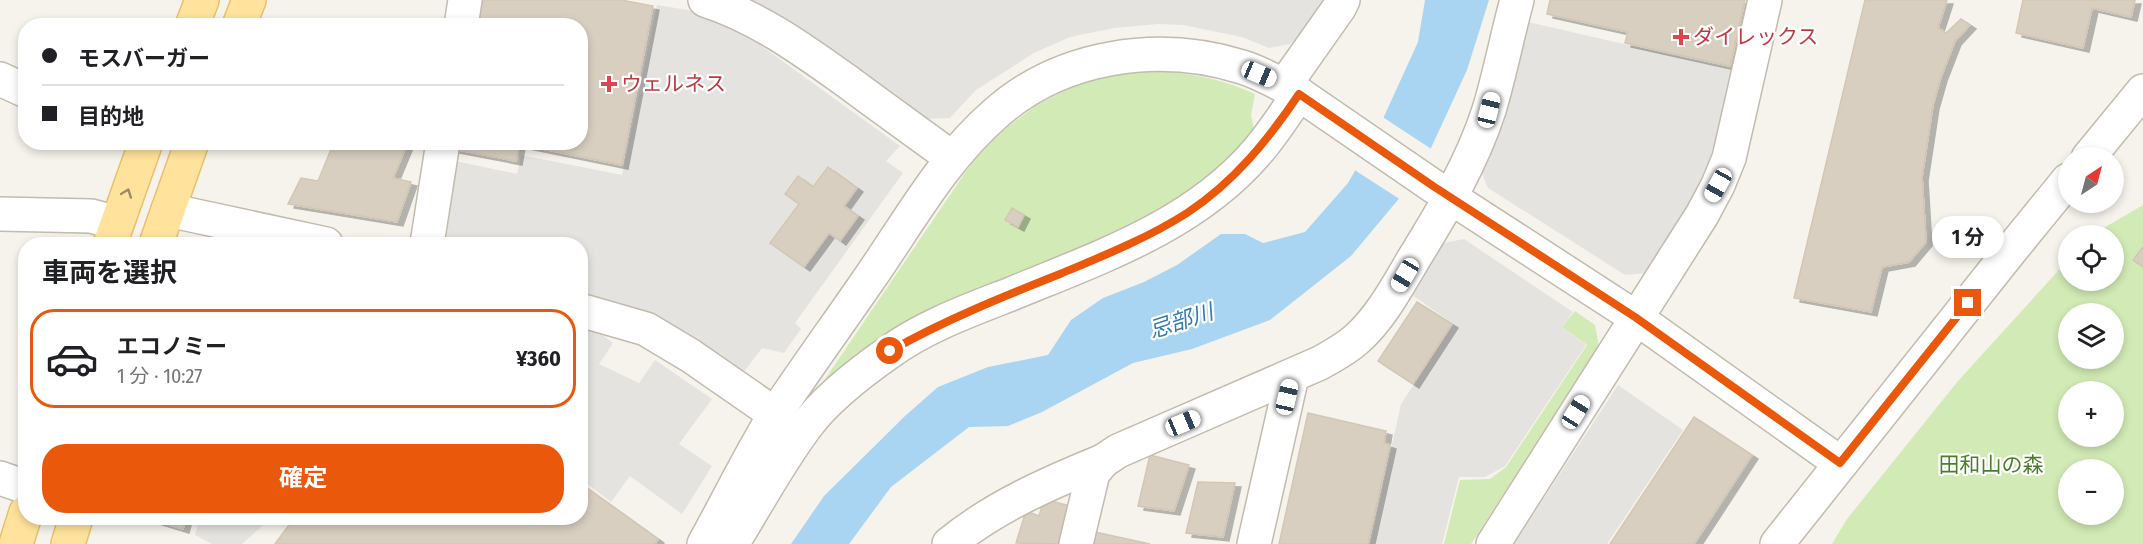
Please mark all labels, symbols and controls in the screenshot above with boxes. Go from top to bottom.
place label: ダイレックス [1693,24,1818,50]
marker: ダイレックス [1674,30,1688,44]
text: モスバーガー [78,45,210,72]
car [1239,59,1279,89]
place label: ウェルネス [621,71,726,97]
marker: ウェルネス [602,77,616,91]
car [1476,90,1502,130]
text: 目的地 [78,103,144,130]
north arrow [2058,147,2124,213]
map controls [2058,147,2124,525]
car [1701,165,1735,205]
one-way arrow [120,188,132,199]
callout: 1 分 [1932,216,2004,258]
text: 1 分 [1952,225,1984,249]
button: locate [2058,225,2124,291]
car [1388,255,1422,295]
text: 車両を選択 [42,257,177,289]
route end [1954,289,1981,316]
water label: 忌部川 [1145,297,1218,344]
button: layers [2058,303,2124,369]
icon: car [45,332,99,386]
text: エコノミー [117,333,227,360]
route start [876,337,903,364]
text: ¥360 [516,345,561,372]
text: 1 分 · 10:27 [117,364,202,388]
car [1274,377,1300,417]
button: + [2058,381,2124,447]
car [1559,392,1593,432]
car [1163,408,1203,438]
button: 確定 [42,444,564,513]
park label: 田和山の森 [1939,452,2044,478]
button: − [2058,459,2124,525]

